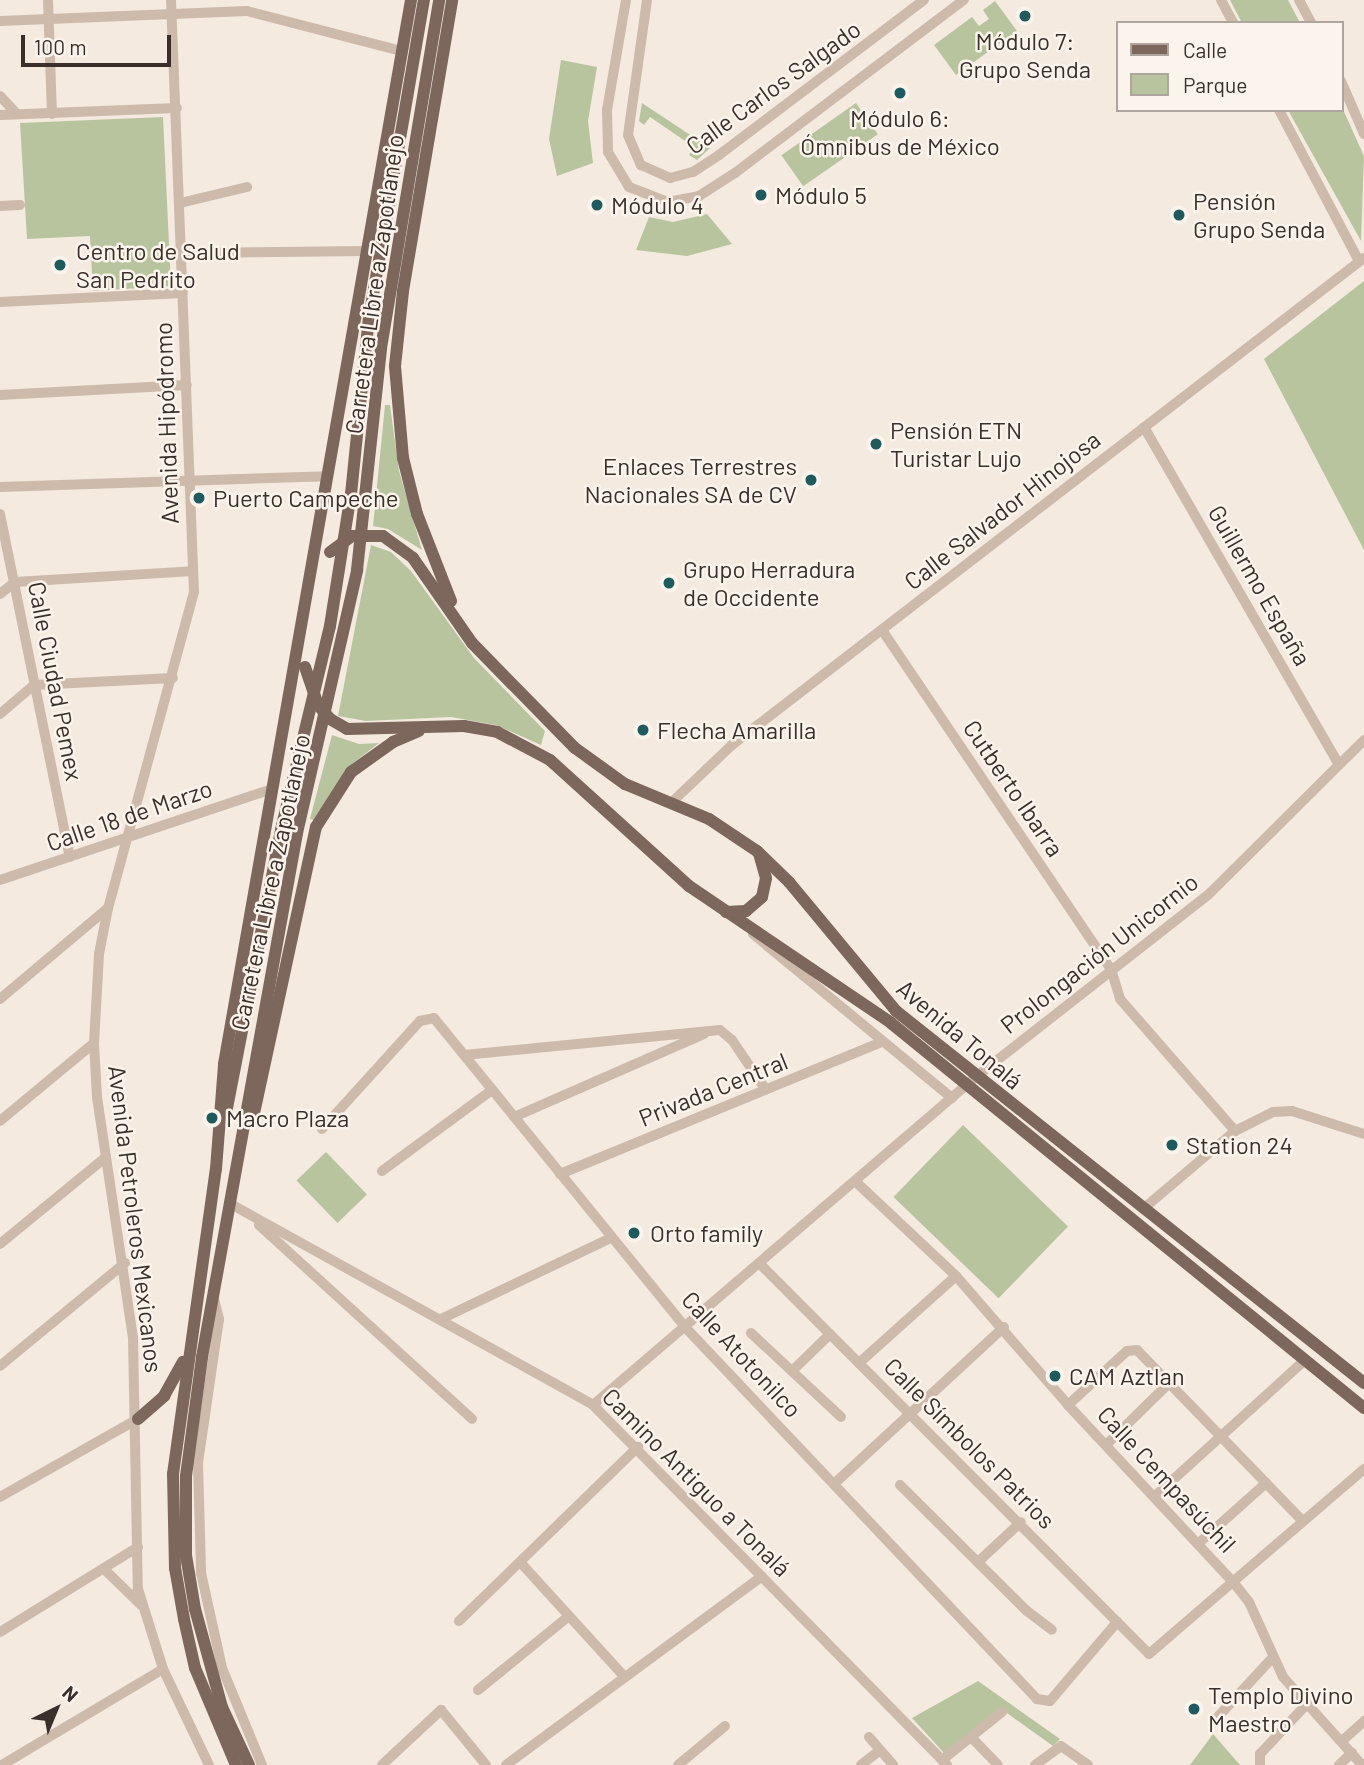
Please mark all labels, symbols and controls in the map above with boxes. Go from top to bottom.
marker: Módulo 7: Grupo Senda [1017,8,1033,24]
street label: Calle Carlos Salgado [680,14,866,160]
scale bar [24,21,175,65]
legend [1116,21,1343,112]
place label: Módulo 7: Grupo Senda [959,27,1091,83]
text: 100 m [34,34,87,59]
text: Calle [1183,37,1227,62]
text: Parque [1183,72,1248,97]
marker: Módulo 6: Ómnibus de México [892,85,908,101]
place label: Módulo 6: Ómnibus de México [800,104,1000,160]
street label: Carretera Libre a Zapotlanejo [339,132,409,436]
place label: Módulo 5 [775,181,867,209]
marker: Módulo 5 [753,187,769,203]
place label: Pensión Grupo Senda [1193,187,1325,243]
place label: Módulo 4 [611,191,704,219]
marker: Módulo 4 [589,197,605,213]
marker: Pensión Grupo Senda [1171,207,1187,223]
place label: Centro de Salud San Pedrito [76,237,240,293]
marker: Centro de Salud San Pedrito [50,255,70,275]
street label: Avenida Hipódromo [148,321,184,525]
place label: Pensión ETN Turistar Lujo [890,416,1022,472]
street label: Calle Salvador Hinojosa [898,425,1106,595]
marker: Pensión ETN Turistar Lujo [868,436,884,452]
place label: Enlaces Terrestres Nacionales SA de CV [585,452,797,508]
marker: Enlaces Terrestres Nacionales SA de CV [803,472,819,488]
place label: Puerto Campeche [213,484,399,512]
marker: Puerto Campeche [191,490,207,506]
street label: Guillermo España [1202,500,1318,670]
place label: Grupo Herradura de Occidente [683,555,855,611]
marker: Grupo Herradura de Occidente [661,575,677,591]
street label: Calle Ciudad Pemex [23,579,89,783]
street label: Cutberto Ibarra [958,714,1070,862]
place label: Flecha Amarilla [657,716,816,744]
marker: Flecha Amarilla [635,722,651,738]
street label: Carretera Libre a Zapotlanejo [225,731,315,1033]
street label: Calle 18 de Marzo [42,773,216,857]
street label: Prolongación Unicornio [995,867,1203,1039]
street label: Avenida Tonalá [891,973,1029,1095]
street label: Privada Central [634,1046,792,1132]
street label: Avenida Petroleros Mexicanos [103,1064,169,1374]
place label: Macro Plaza [226,1104,349,1132]
marker: Macro Plaza [204,1110,220,1126]
place label: Station 24 [1186,1131,1293,1159]
marker: Station 24 [1164,1137,1180,1153]
place label: Orto family [650,1219,763,1247]
marker: Orto family [624,1223,644,1243]
street label: Calle Atotonilco [676,1285,808,1423]
street label: Calle Símbolos Patrios [879,1352,1061,1534]
place label: CAM Aztlan [1069,1362,1185,1390]
marker: CAM Aztlan [1047,1368,1063,1384]
street label: Camino Antiguo a Tonalá [597,1382,797,1582]
street label: Calle Cempasúchil [1092,1400,1242,1558]
north arrow [21,1674,91,1744]
text: N [58,1681,83,1706]
place label: Templo Divino Maestro [1208,1681,1354,1737]
marker: Templo Divino Maestro [1186,1701,1202,1717]

